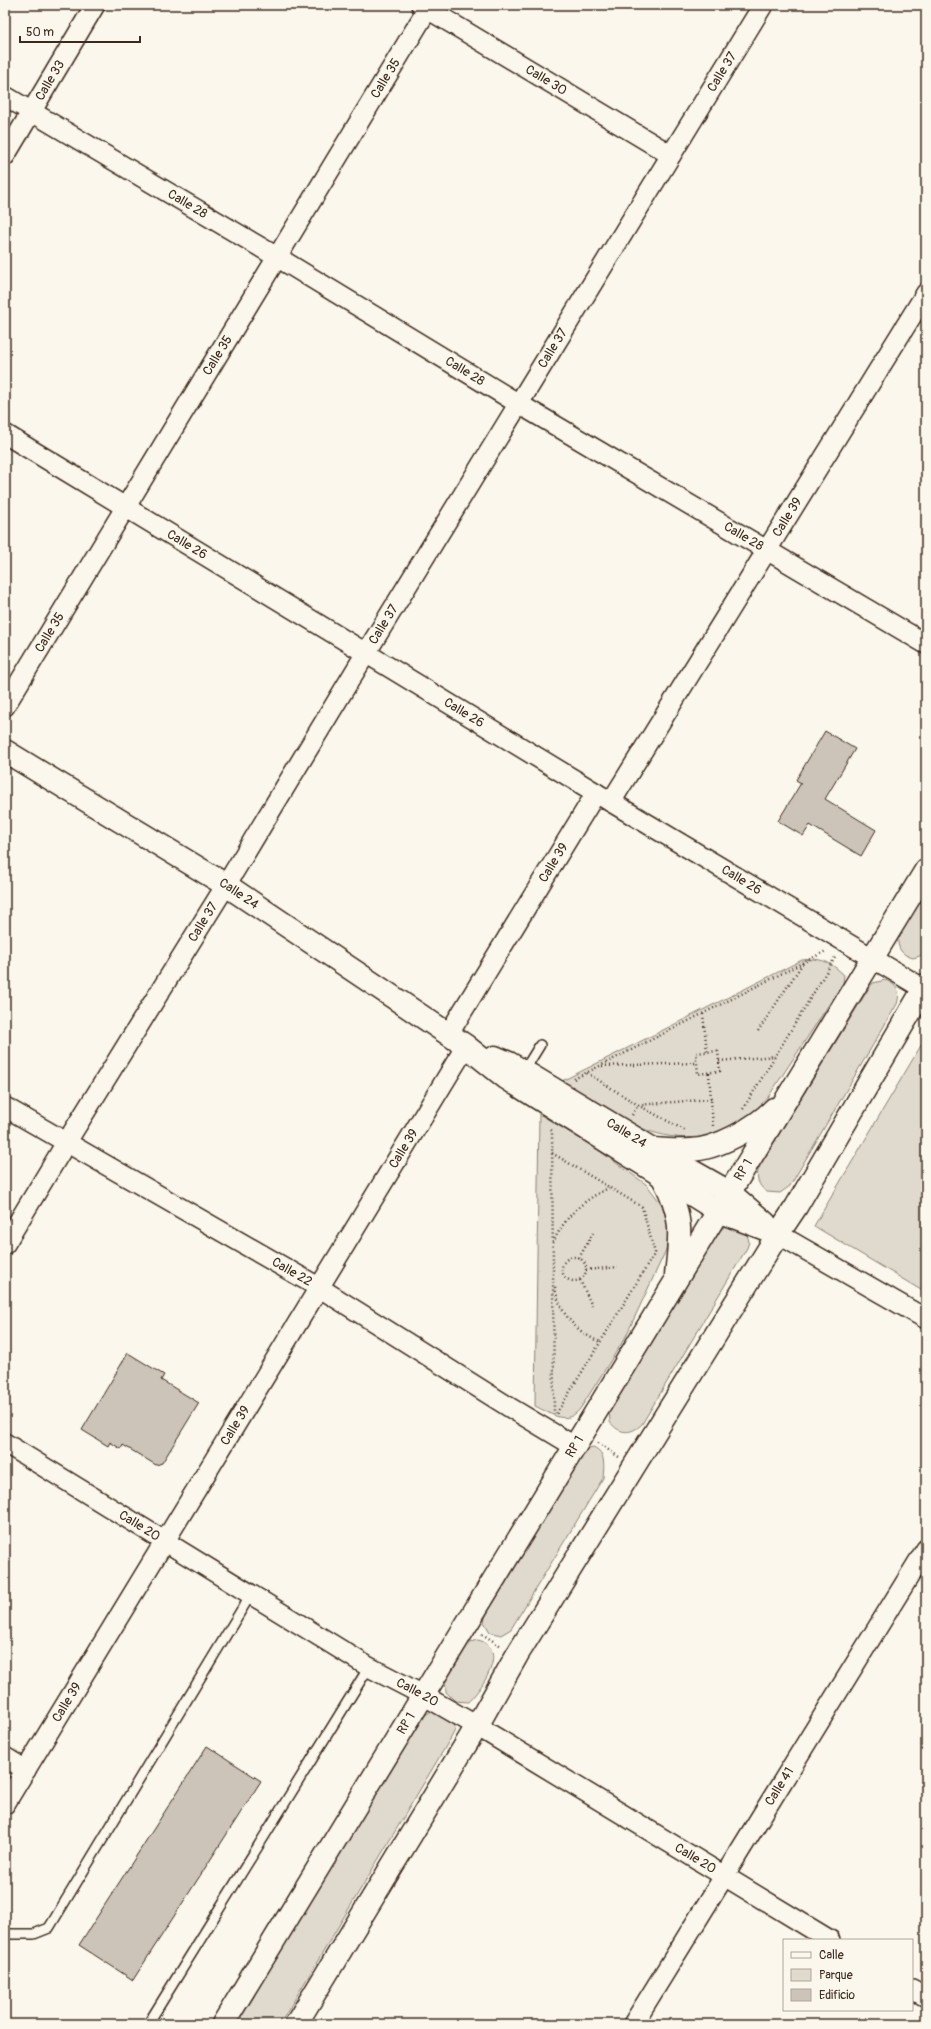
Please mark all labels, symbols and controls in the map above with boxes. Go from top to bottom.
scale bar [20,18,140,44]
text: 50 m [26,25,54,40]
street label: Calle 37 [704,49,740,95]
street label: Calle 35 [367,55,404,101]
street label: Calle 33 [32,57,68,103]
street label: Calle 30 [522,61,570,99]
street label: Calle 28 [165,186,211,222]
street label: Calle 37 [535,325,571,371]
street label: Calle 35 [199,333,236,378]
street label: Calle 28 [442,353,488,390]
street label: Calle 39 [769,494,806,540]
street label: Calle 28 [721,519,767,555]
street label: Calle 26 [164,526,210,563]
street label: Calle 37 [365,602,402,647]
street label: Calle 35 [31,610,68,655]
street label: Calle 26 [441,694,487,731]
street label: Calle 39 [535,840,572,885]
street label: Calle 26 [718,862,765,898]
street label: Calle 24 [216,875,262,913]
street label: Calle 37 [185,899,221,945]
street label: Calle 24 [603,1115,650,1152]
street label: Calle 39 [385,1126,422,1171]
street label: RP 1 [731,1156,756,1184]
street label: Calle 22 [269,1254,315,1290]
street label: Calle 39 [217,1403,253,1448]
street label: RP 1 [562,1433,587,1461]
street label: Calle 20 [116,1507,163,1545]
street label: Calle 20 [393,1675,442,1710]
street label: Calle 39 [49,1679,85,1725]
street label: RP 1 [393,1710,419,1737]
street label: Calle 41 [762,1764,797,1809]
street label: Calle 20 [672,1840,719,1877]
legend [783,1939,913,2011]
text: Calle [819,1948,844,1963]
text: Parque [819,1968,853,1983]
text: Edificio [819,1988,855,2003]

